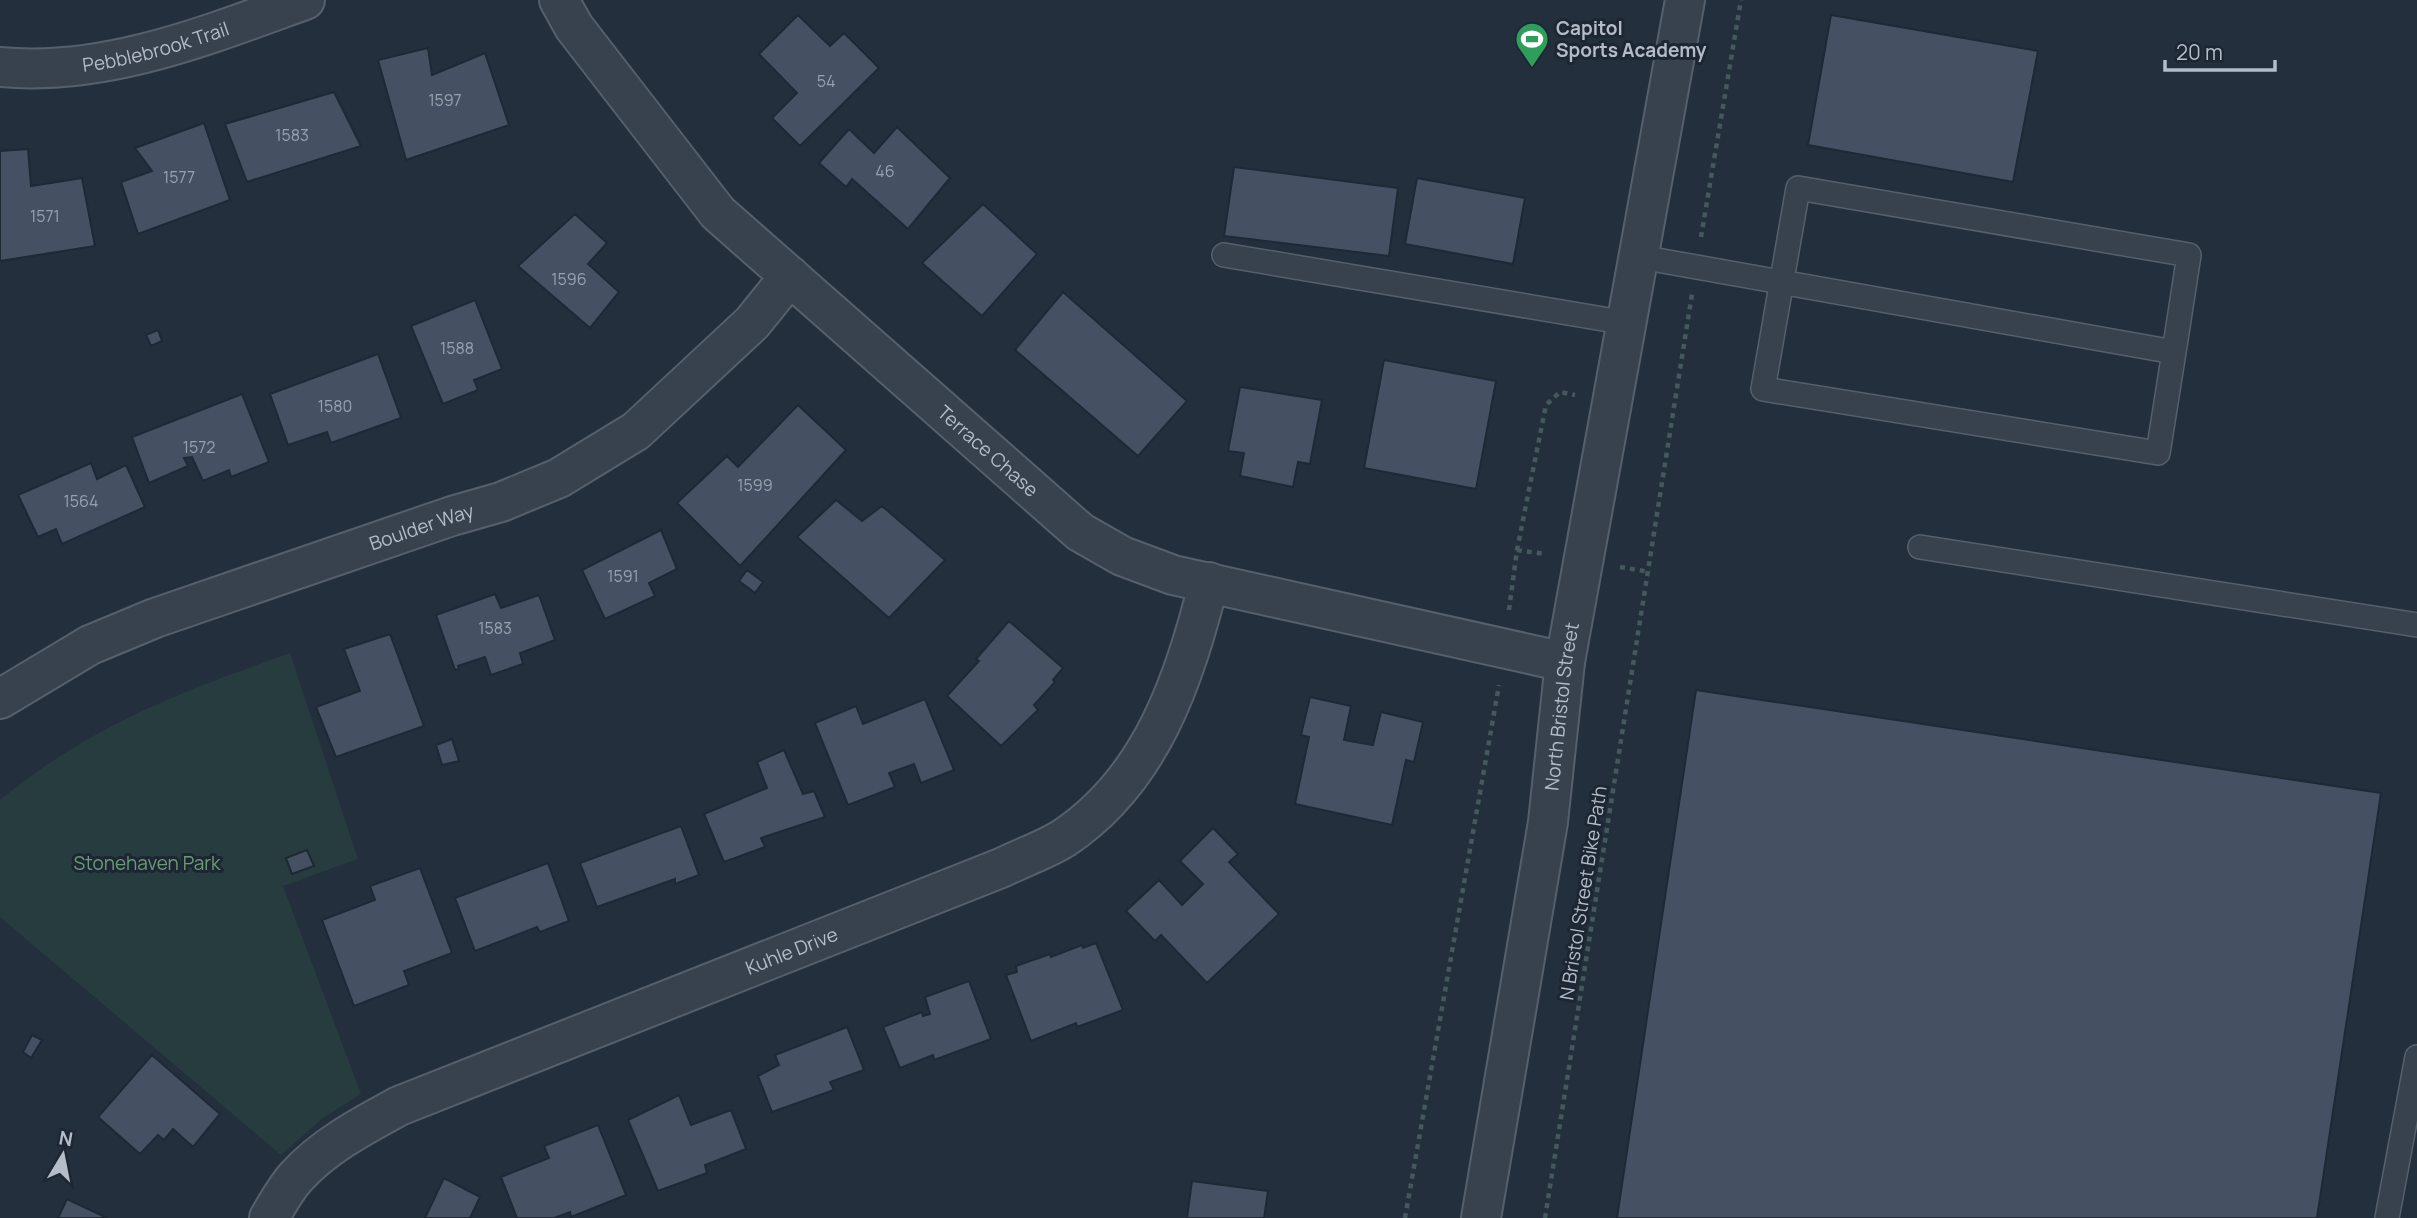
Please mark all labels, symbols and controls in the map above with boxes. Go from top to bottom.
street label: Pebblebrook Trail [81,15,232,78]
place label: Capitol Sports Academy [1556,15,1707,63]
sports icon: Capitol Sports Academy [1513,20,1551,69]
scale bar [2165,28,2275,72]
text: 20 m [2176,38,2223,66]
house number: 54 [817,70,835,92]
house number: 1597 [428,89,462,111]
house number: 1583 [275,124,309,146]
house number: 46 [875,160,895,182]
house number: 1577 [163,166,195,188]
house number: 1571 [30,205,60,227]
house number: 1596 [551,268,587,290]
house number: 1588 [440,337,474,359]
house number: 1580 [318,395,352,417]
street label: Terrace Chase [932,399,1044,503]
house number: 1572 [183,436,215,458]
house number: 1599 [737,474,773,496]
house number: 1564 [64,490,98,512]
street label: Boulder Way [366,497,477,556]
house number: 1591 [607,565,639,587]
house number: 1583 [478,617,512,639]
street label: North Bristol Street [1538,620,1585,792]
street label: N Bristol Street Bike Path [1553,784,1613,1002]
park label: Stonehaven Park [73,850,221,876]
street label: Kuhle Drive [742,921,841,981]
north arrow [28,1120,98,1190]
text: N [57,1124,75,1152]

